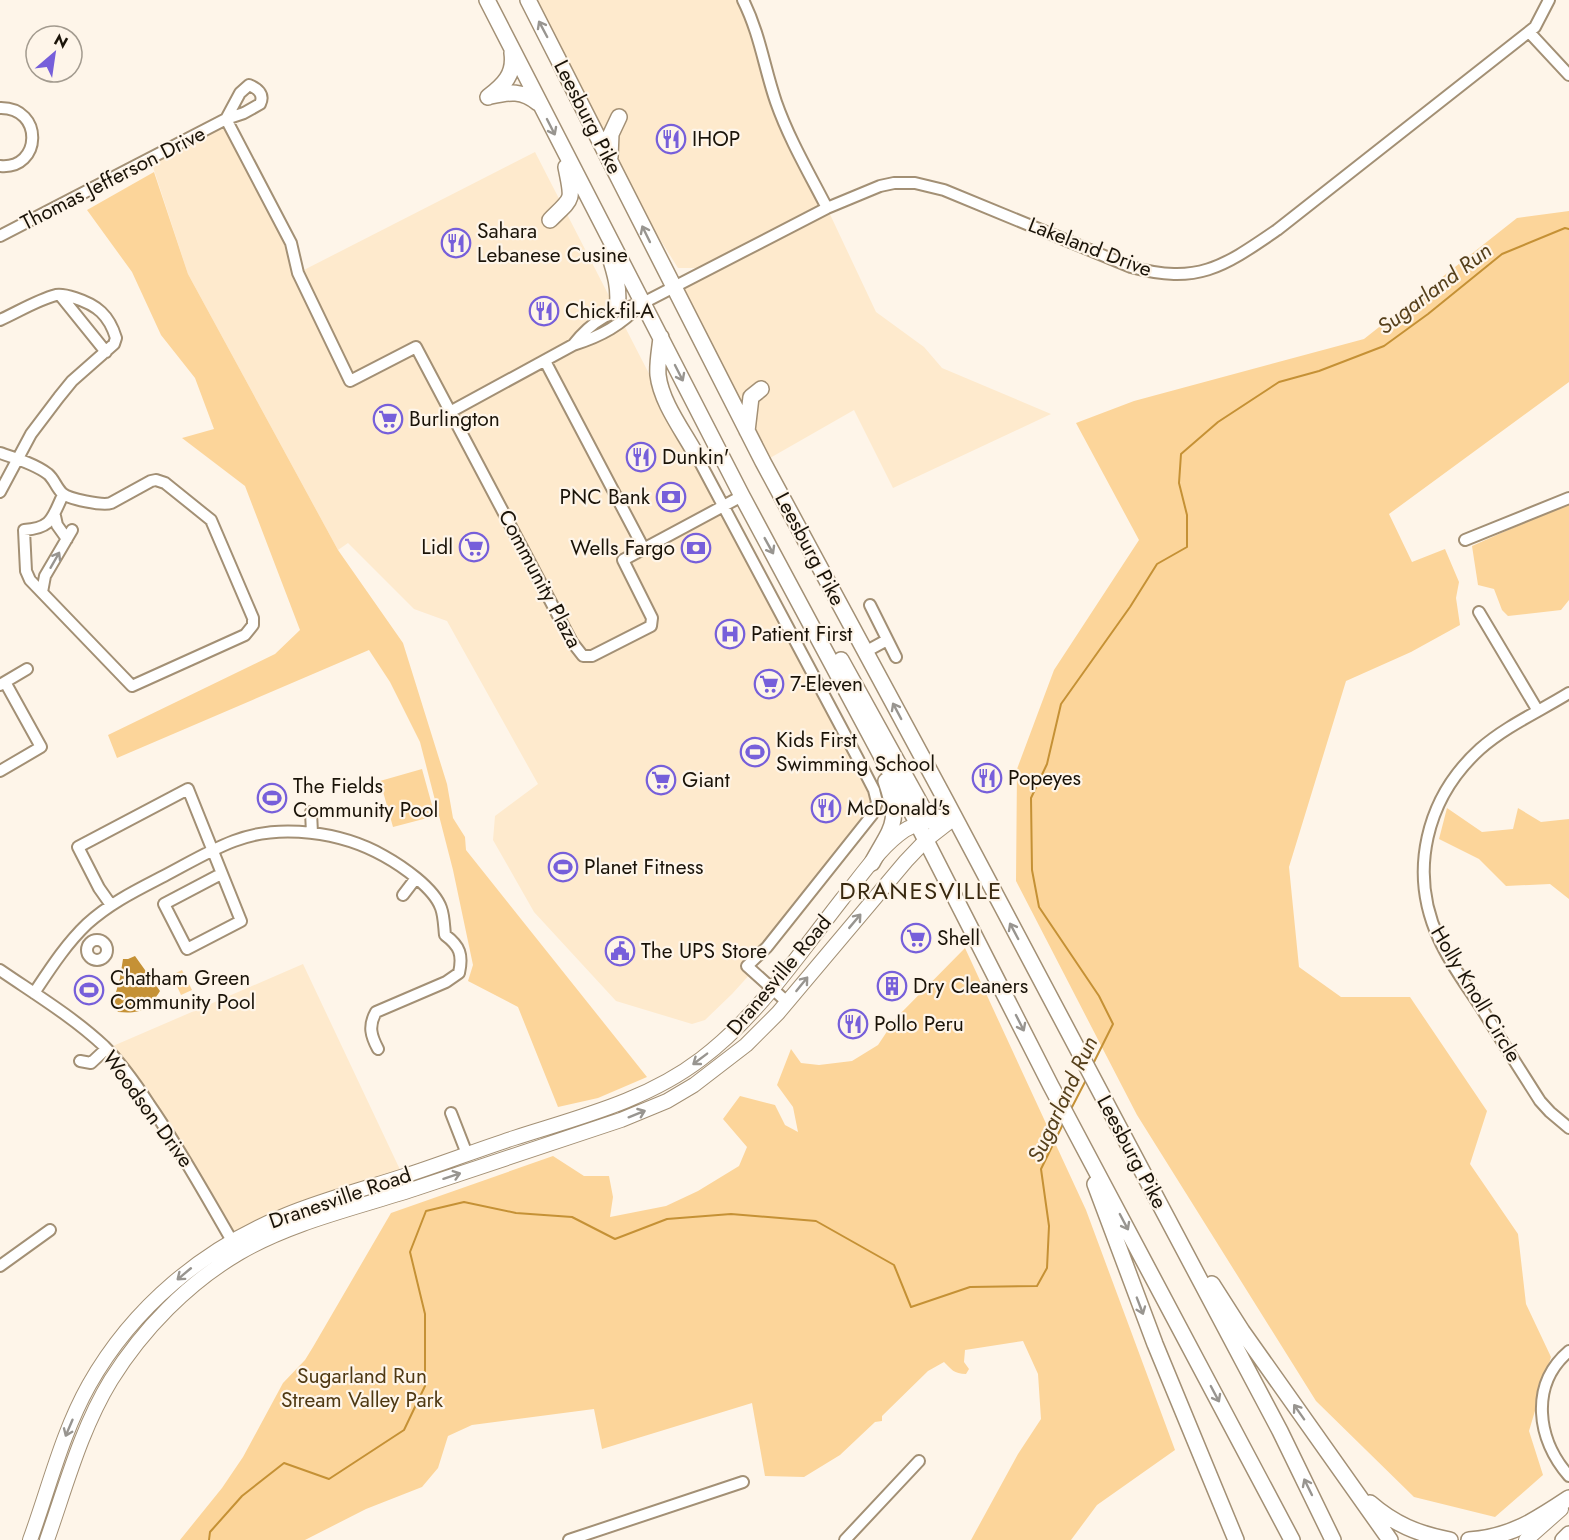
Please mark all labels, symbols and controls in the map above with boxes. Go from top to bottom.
one-way arrow [537,20,548,38]
north arrow [24,24,84,84]
text: N [50,28,72,54]
street label: Leesburg Pike [546,55,630,179]
street label: Thomas Jefferson Drive [16,118,211,238]
one-way arrow [546,118,558,136]
restaurant icon: IHOP [655,123,687,155]
place label: IHOP [692,124,740,154]
street label: Lakeland Drive [1024,210,1156,284]
place label: Sahara Lebanese Cusine [477,216,628,270]
one-way arrow [640,225,652,243]
restaurant icon: Sahara Lebanese Cusine [440,227,472,259]
water label: Sugarland Run [1370,234,1498,342]
restaurant icon: Chick-fil-A [528,295,560,327]
place label: Chick-fil-A [565,296,654,326]
one-way arrow [674,364,685,382]
supermarket icon: Burlington [372,403,404,435]
place label: Burlington [409,404,500,434]
restaurant icon: Dunkin' [625,441,657,473]
place label: Dunkin' [662,442,729,472]
bank icon: PNC Bank [655,481,687,513]
place label: PNC Bank [559,482,651,512]
street label: Leesburg Pike [768,487,853,611]
street label: Community Plaza [491,504,589,654]
supermarket icon: Lidl [458,531,490,563]
place label: Lidl [421,532,453,562]
bank icon: Wells Fargo [680,532,712,564]
place label: Wells Fargo [570,533,675,563]
one-way arrow [763,537,775,554]
one-way arrow [49,552,61,569]
hospital icon: Patient First [714,618,746,650]
place label: Patient First [751,619,852,649]
supermarket icon: 7-Eleven [753,668,785,700]
place label: 7-Eleven [790,669,863,699]
one-way arrow [891,703,902,721]
place label: Kids First Swimming School [776,725,935,779]
sports icon: Kids First Swimming School [739,736,771,768]
restaurant icon: Popeyes [971,762,1003,794]
place label: Popeyes [1008,763,1081,793]
supermarket icon: Giant [645,764,677,796]
place label: Giant [682,765,730,795]
place label: The Fields Community Pool [293,771,438,825]
sports icon: The Fields Community Pool [256,782,288,814]
restaurant icon: McDonald's [810,792,842,824]
place label: McDonald's [847,793,950,823]
sports icon: Planet Fitness [547,851,579,883]
place label: Planet Fitness [584,852,703,882]
district label: DRANESVILLE [839,873,1003,908]
street label: Dranesville Road [720,908,838,1042]
one-way arrow [848,913,861,929]
street label: Holly Knoll Circle [1423,920,1529,1068]
supermarket icon: Shell [900,922,932,954]
one-way arrow [1008,922,1020,940]
place label: Shell [937,923,980,953]
public building icon: The UPS Store [604,935,636,967]
place label: The UPS Store [641,936,767,966]
place label: Chatham Green Community Pool [110,963,255,1017]
building icon: Dry Cleaners [876,970,908,1002]
place label: Dry Cleaners [913,971,1028,1001]
sports icon: Chatham Green Community Pool [73,974,105,1006]
one-way arrow [795,977,809,992]
restaurant icon: Pollo Peru [837,1008,869,1040]
place label: Pollo Peru [874,1009,964,1039]
one-way arrow [1014,1014,1026,1032]
water label: Sugarland Run [1019,1031,1105,1167]
street label: Woodson Drive [95,1044,201,1174]
one-way arrow [692,1053,708,1066]
street label: Leesburg Pike [1090,1090,1175,1214]
one-way arrow [627,1108,646,1119]
street label: Dranesville Road [265,1160,415,1236]
one-way arrow [442,1170,461,1181]
one-way arrow [1119,1212,1130,1230]
one-way arrow [177,1267,193,1280]
one-way arrow [1136,1296,1147,1315]
park label: Sugarland Run Stream Valley Park [281,1361,444,1415]
one-way arrow [1209,1385,1221,1402]
one-way arrow [1293,1404,1305,1421]
one-way arrow [63,1419,74,1437]
one-way arrow [1301,1479,1313,1497]

